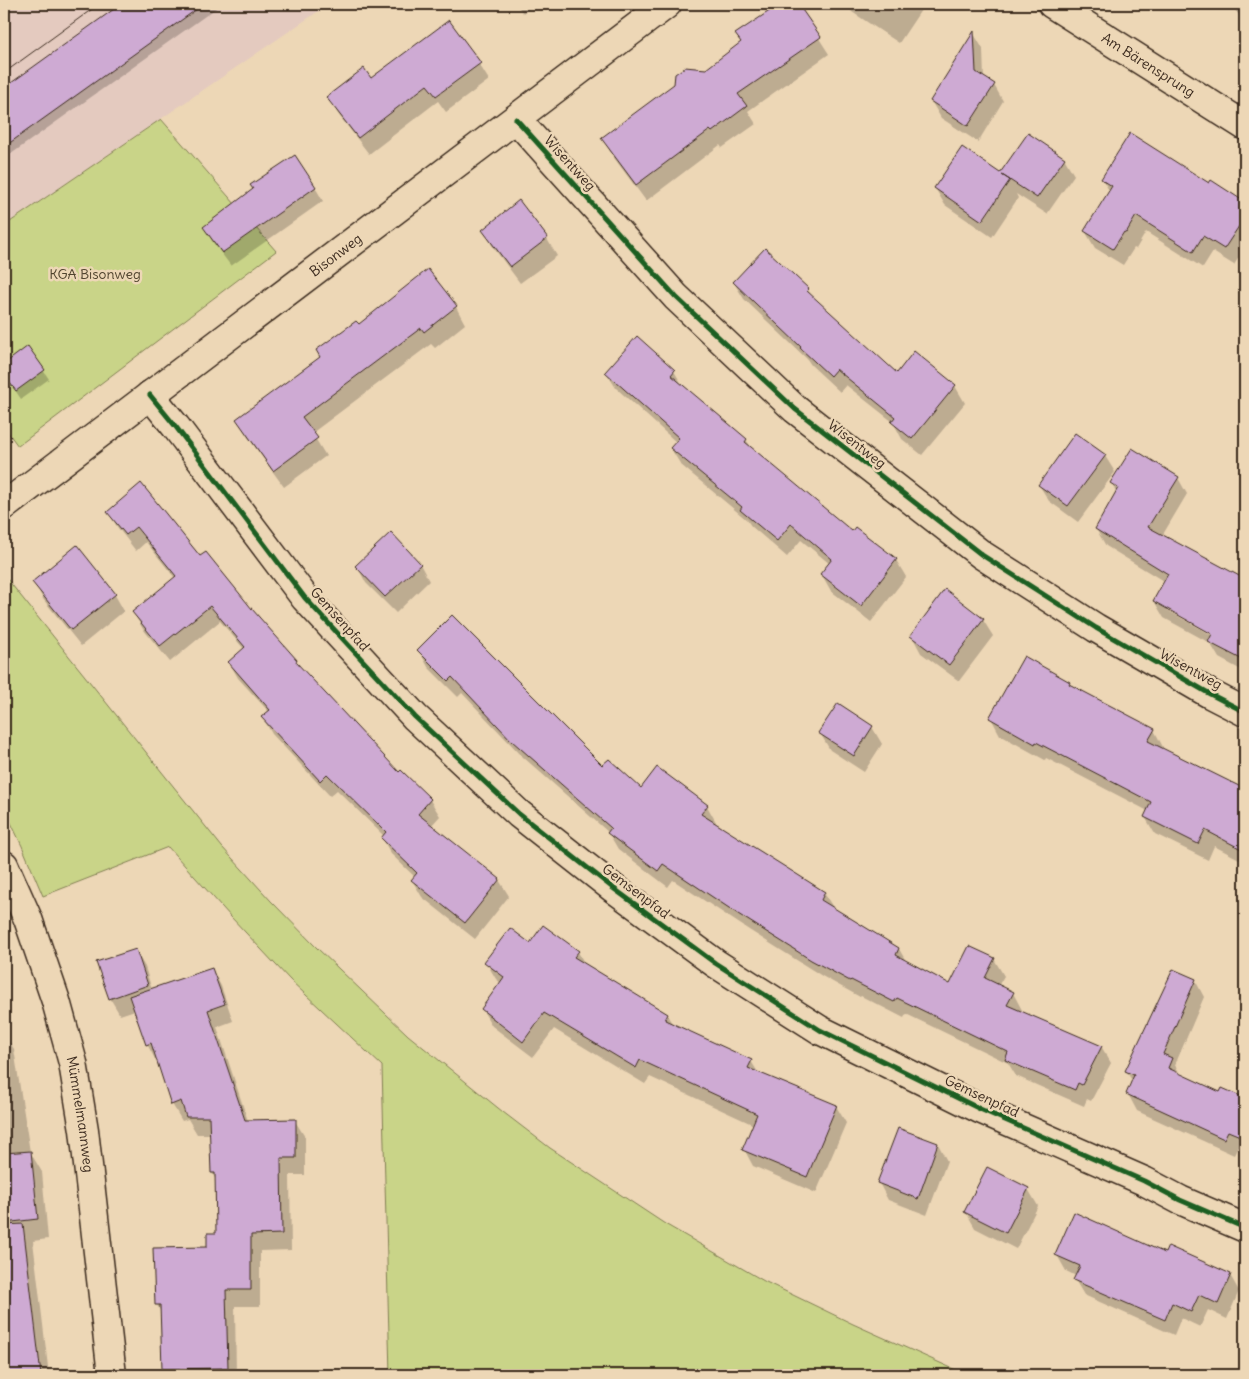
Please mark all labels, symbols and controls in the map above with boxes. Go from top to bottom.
street label: Am Bärensprung [1098,29,1198,101]
street label: Wisentweg [540,131,600,195]
street label: Bisonweg [306,229,365,280]
park label: KGA Bisonweg [49,265,141,283]
street label: Wisentweg [824,416,890,472]
street label: Gemsenpfad [306,583,374,655]
street label: Wisentweg [1157,644,1225,694]
street label: Gemsenpfad [598,860,674,922]
street label: Mümmelmannweg [63,1054,98,1174]
street label: Gemsenpfad [942,1071,1022,1121]

